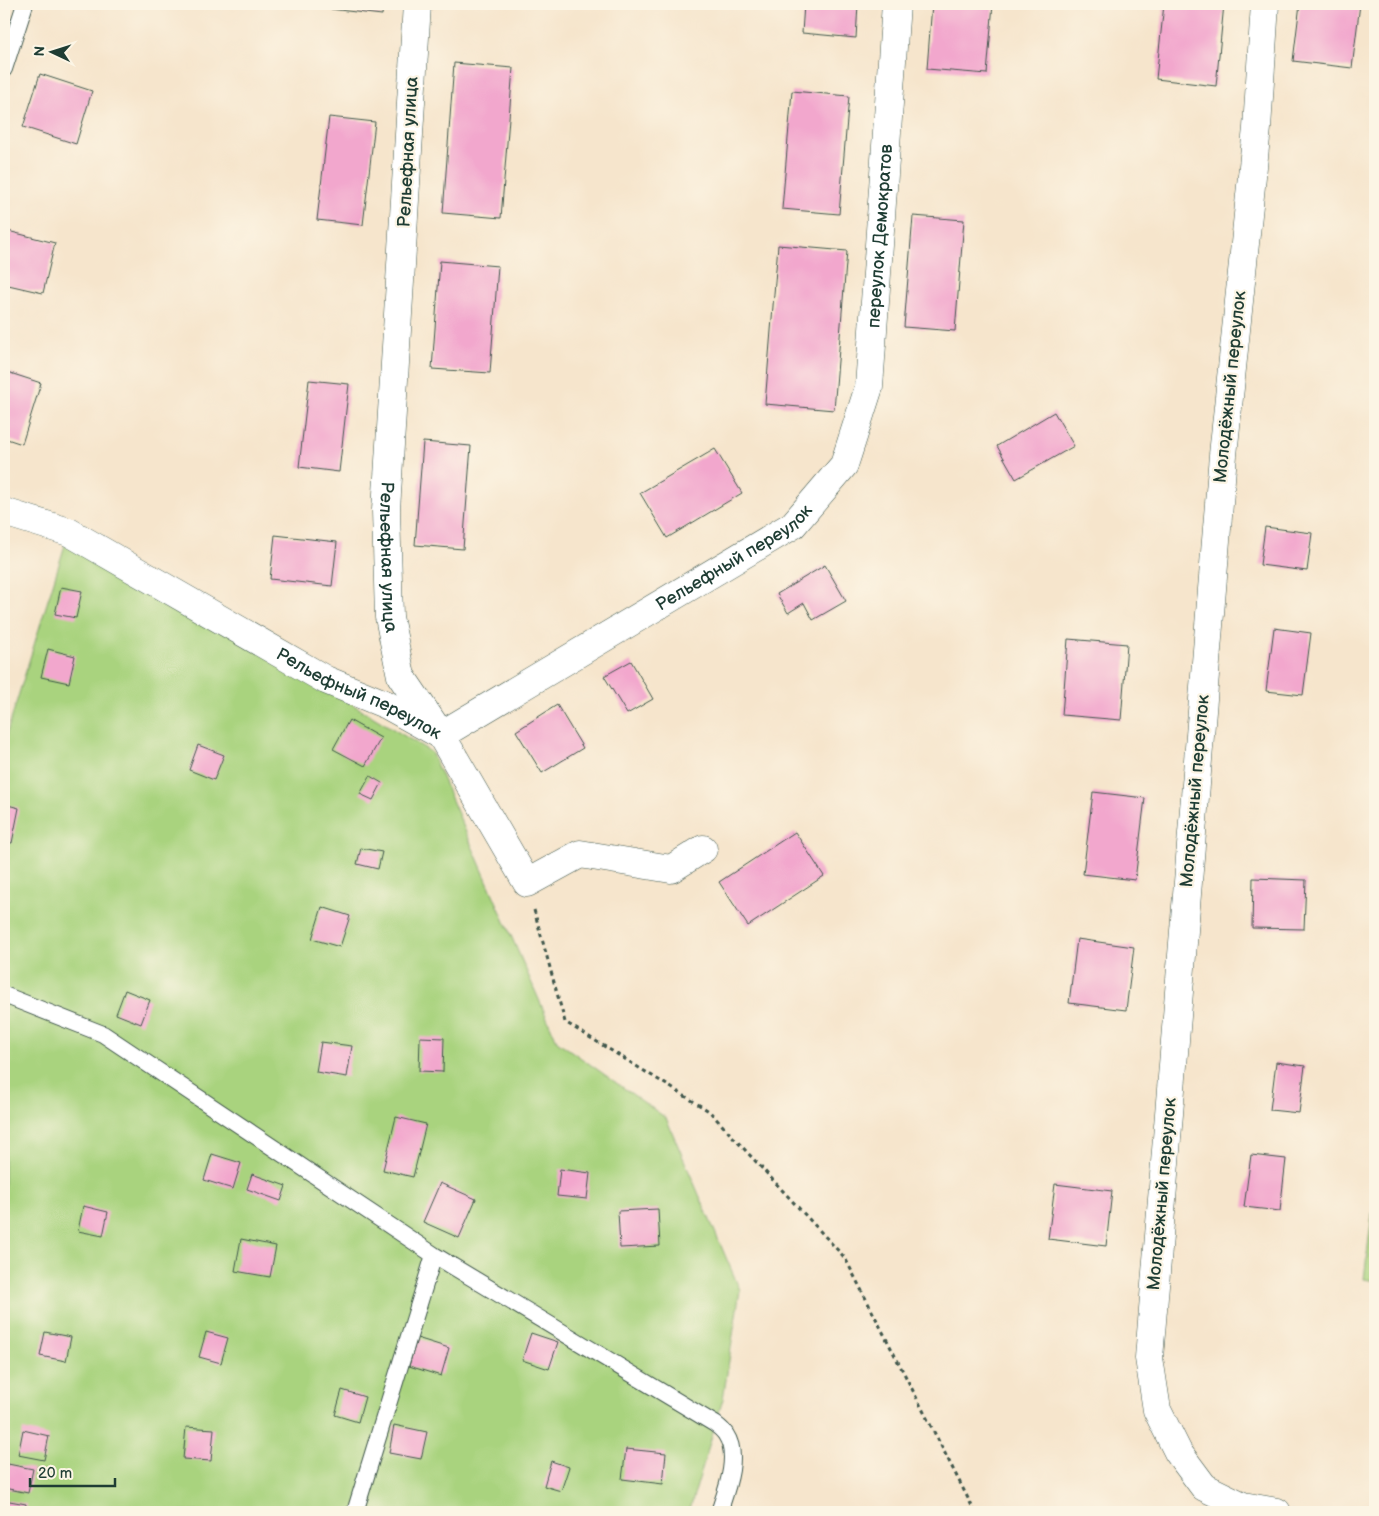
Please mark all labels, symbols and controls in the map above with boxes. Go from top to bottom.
north arrow [28,28,78,78]
text: N [31,45,48,57]
street label: Рельефная улица [394,76,422,228]
street label: переулок Демократов [863,143,897,329]
street label: Молодёжный переулок [1209,289,1251,484]
street label: Рельефная улица [375,481,402,635]
street label: Рельефный переулок [652,500,817,615]
street label: Рельефный переулок [273,643,445,744]
street label: Молодёжный переулок [1176,693,1214,888]
street label: Молодёжный переулок [1143,1096,1181,1291]
scale bar [30,1456,115,1488]
text: 20 m [38,1464,72,1483]

